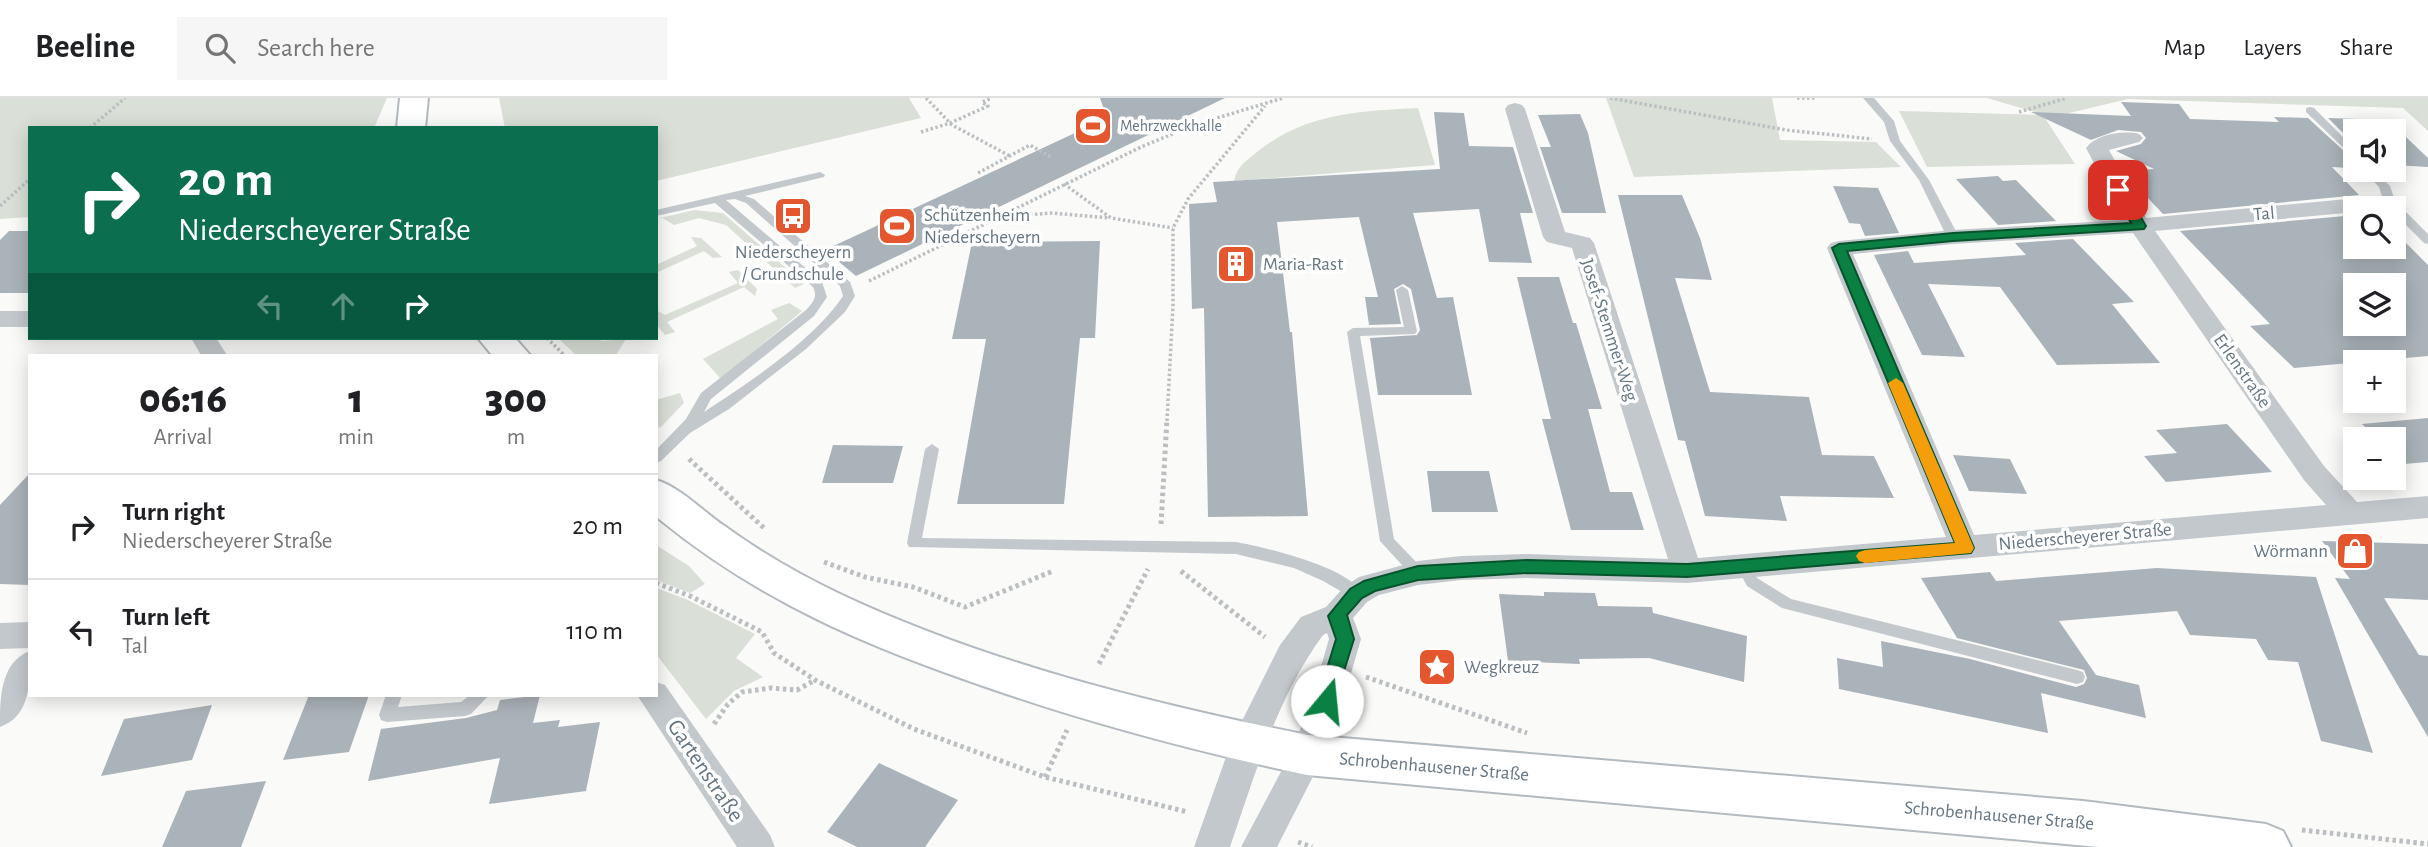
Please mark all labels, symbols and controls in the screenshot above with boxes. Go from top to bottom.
search box [177,17,667,80]
icon: search [201,29,239,67]
text: Beeline [35,31,135,64]
text: Search here [257,35,375,61]
text: Map [2163,36,2205,60]
text: Layers [2243,36,2302,60]
text: Share [2340,36,2393,60]
sports icon: Mehrzweckhalle [1072,105,1114,147]
place label: Mehrzweckhalle [1120,118,1222,134]
map controls [2343,119,2406,490]
button: sound [2343,119,2406,182]
icon: right [63,154,154,245]
text: 20 m [178,156,274,205]
pin [2088,160,2148,220]
icon: arrive [2099,171,2137,209]
bus stop icon: Niederscheyern / Grundschule [772,195,814,237]
button: search [2343,196,2406,259]
street label: Tal [2252,204,2276,224]
sports icon: Schützenheim Niederscheyern [876,205,918,247]
place label: Schützenheim Niederscheyern [924,206,1041,247]
text: Niederscheyerer Straße [178,214,471,246]
place label: Niederscheyern / Grundschule [735,243,851,284]
building icon: Maria-Rast [1215,243,1257,285]
place label: Maria-Rast [1263,255,1343,274]
street label: Josef-Stemmer-Weg [1577,256,1641,404]
button: layers [2343,273,2406,336]
icon: left [251,287,289,325]
icon: ahead [324,287,362,325]
icon: right [397,287,435,325]
street label: Erlenstraße [2210,331,2274,411]
button: + [2343,350,2406,413]
text: 06:16 [139,378,227,420]
text: 1 [348,378,364,420]
text: 300 [485,378,547,420]
text: Arrival [153,426,213,449]
text: min [338,426,374,449]
text: m [507,426,525,449]
button: − [2343,427,2406,490]
text: Turn right [122,499,225,525]
icon: right [63,508,101,546]
text: 20 m [572,513,623,539]
street label: Niederscheyerer Straße [1998,520,2172,554]
text: Niederscheyerer Straße [122,530,332,553]
shop icon: Wörmann [2334,530,2376,572]
place label: Wörmann [2253,542,2328,561]
text: Turn left [122,604,210,630]
icon: left [63,613,101,651]
text: 110 m [566,618,623,644]
text: Tal [122,635,148,658]
place icon: Wegkreuz [1416,646,1458,688]
place label: Wegkreuz [1464,658,1539,677]
position arrow [1290,664,1364,738]
street label: Gartenstraße [662,716,748,826]
street label: Schrobenhausener Straße [1338,749,1530,785]
street label: Schrobenhausener Straße [1903,798,2095,834]

